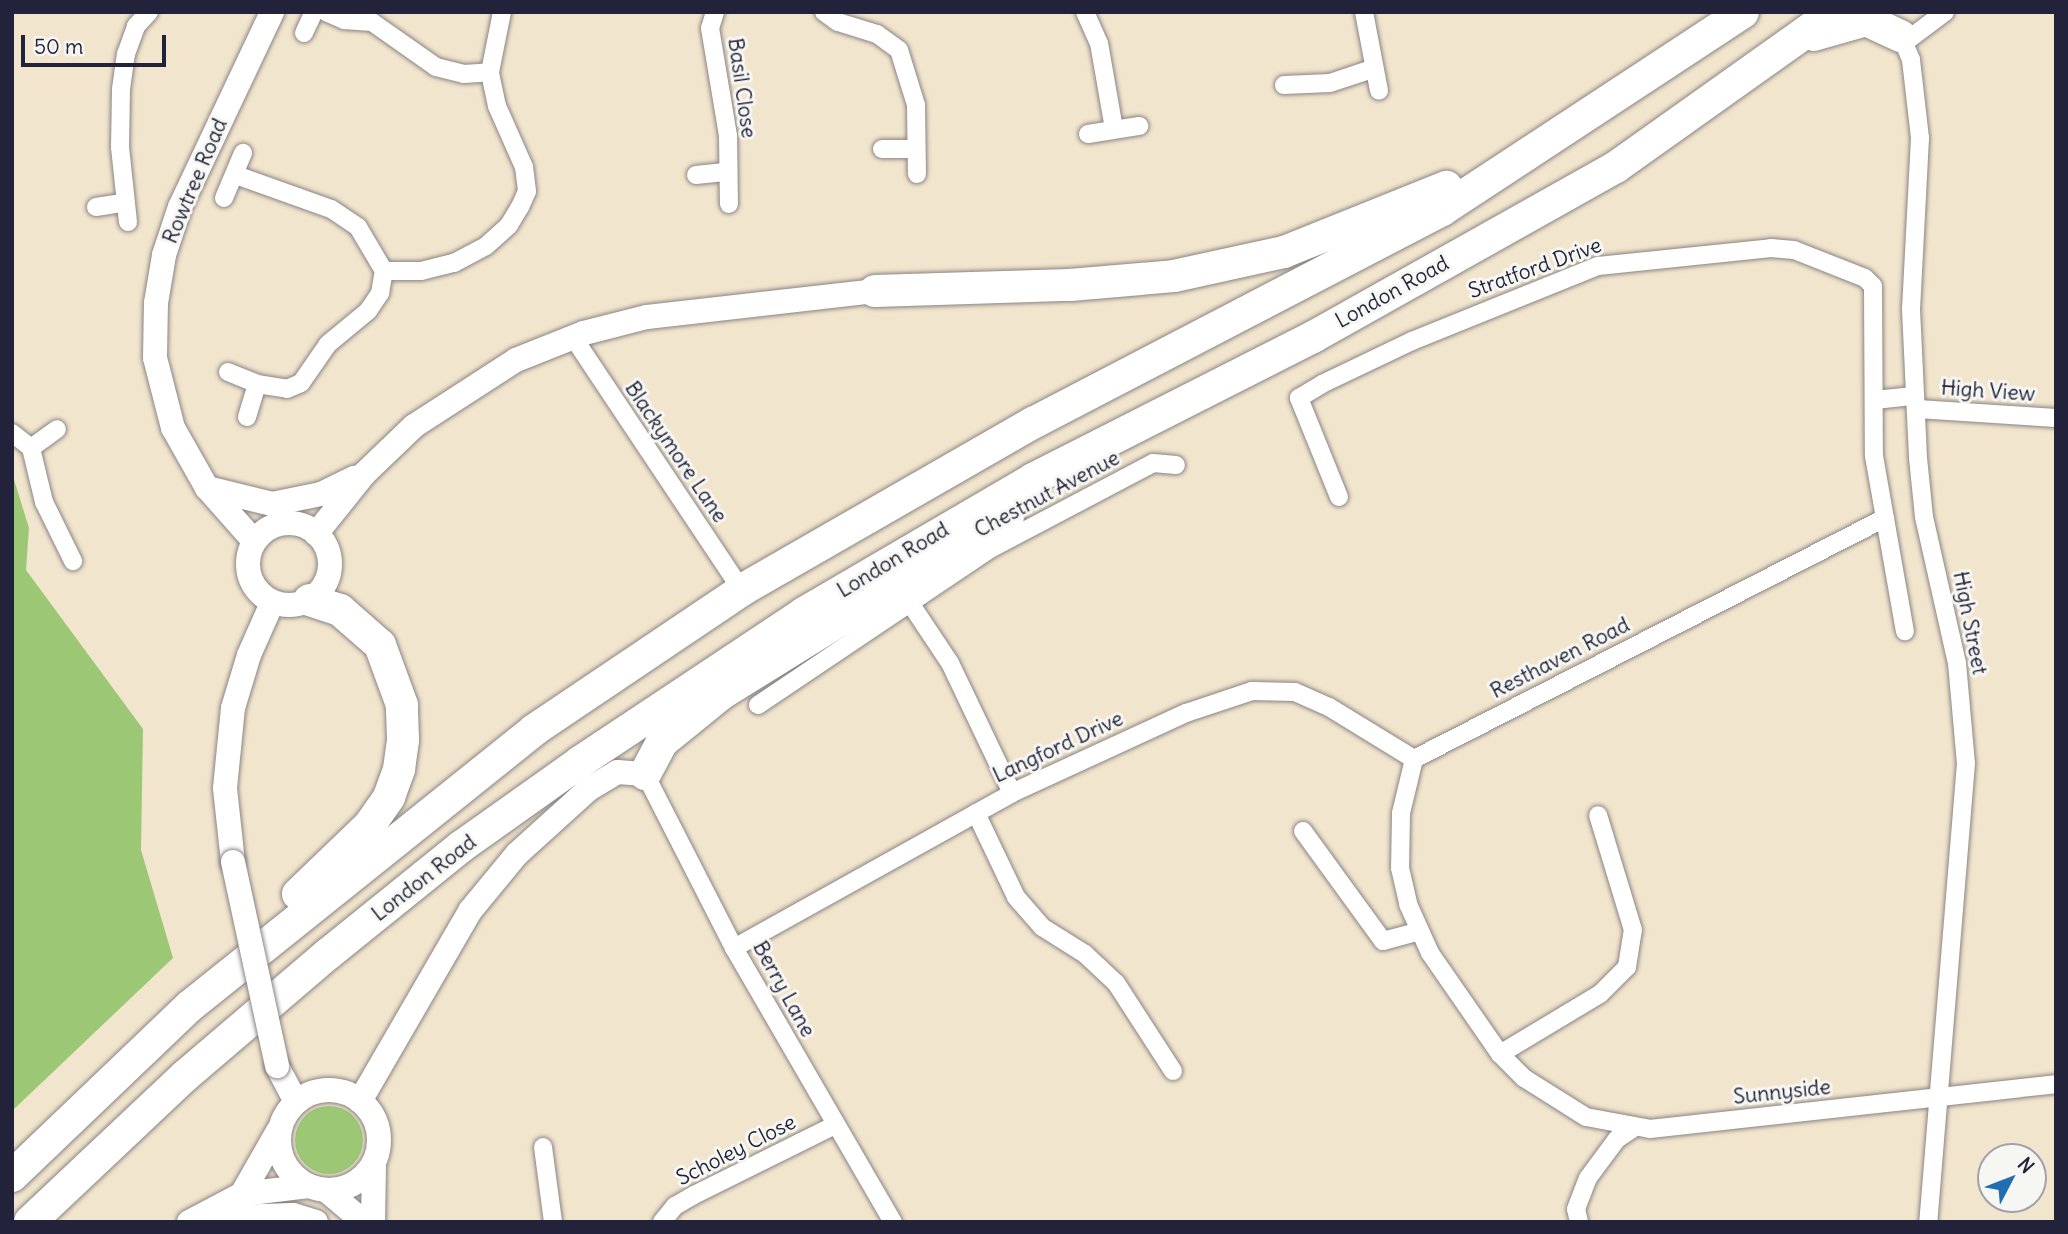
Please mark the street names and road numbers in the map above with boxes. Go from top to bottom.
street label: Basil Close [723,36,761,140]
street label: Rowtree Road [157,115,233,247]
street label: Stratford Drive [1465,232,1605,304]
street label: London Road [1331,251,1453,333]
street label: High View [1940,375,2036,407]
street label: Blackymore Lane [619,377,733,527]
street label: Chestnut Avenue [970,445,1124,543]
street label: London Road [833,517,953,603]
street label: High Street [1948,569,1992,677]
street label: Resthaven Road [1486,612,1634,704]
street label: Langford Drive [989,706,1127,788]
street label: London Road [367,829,481,927]
street label: Berry Lane [747,937,821,1041]
street label: Sunnyside [1732,1074,1832,1110]
street label: Scholey Close [672,1109,800,1191]

